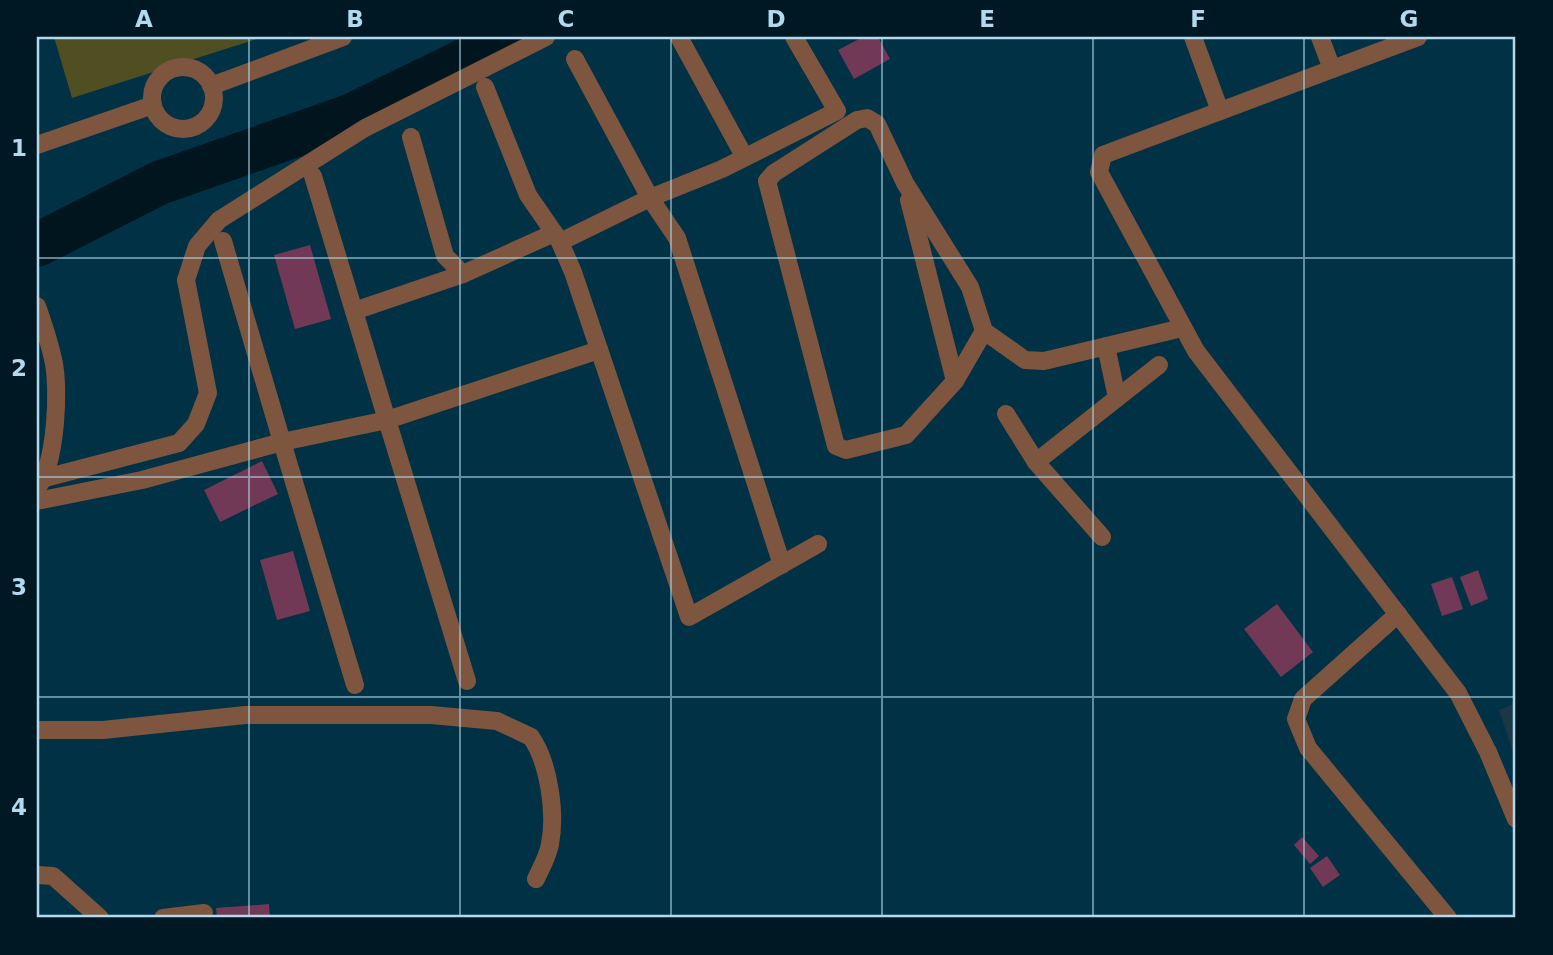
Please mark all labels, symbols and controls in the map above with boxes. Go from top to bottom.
text: A [135,6,153,32]
text: B [346,6,364,32]
text: C [558,6,574,32]
text: D [766,6,786,32]
text: E [979,6,995,32]
text: F [1190,6,1206,32]
text: G [1400,6,1418,32]
text: 1 [11,135,27,161]
text: 2 [11,355,27,381]
text: 3 [11,574,27,600]
text: 4 [11,794,27,820]

